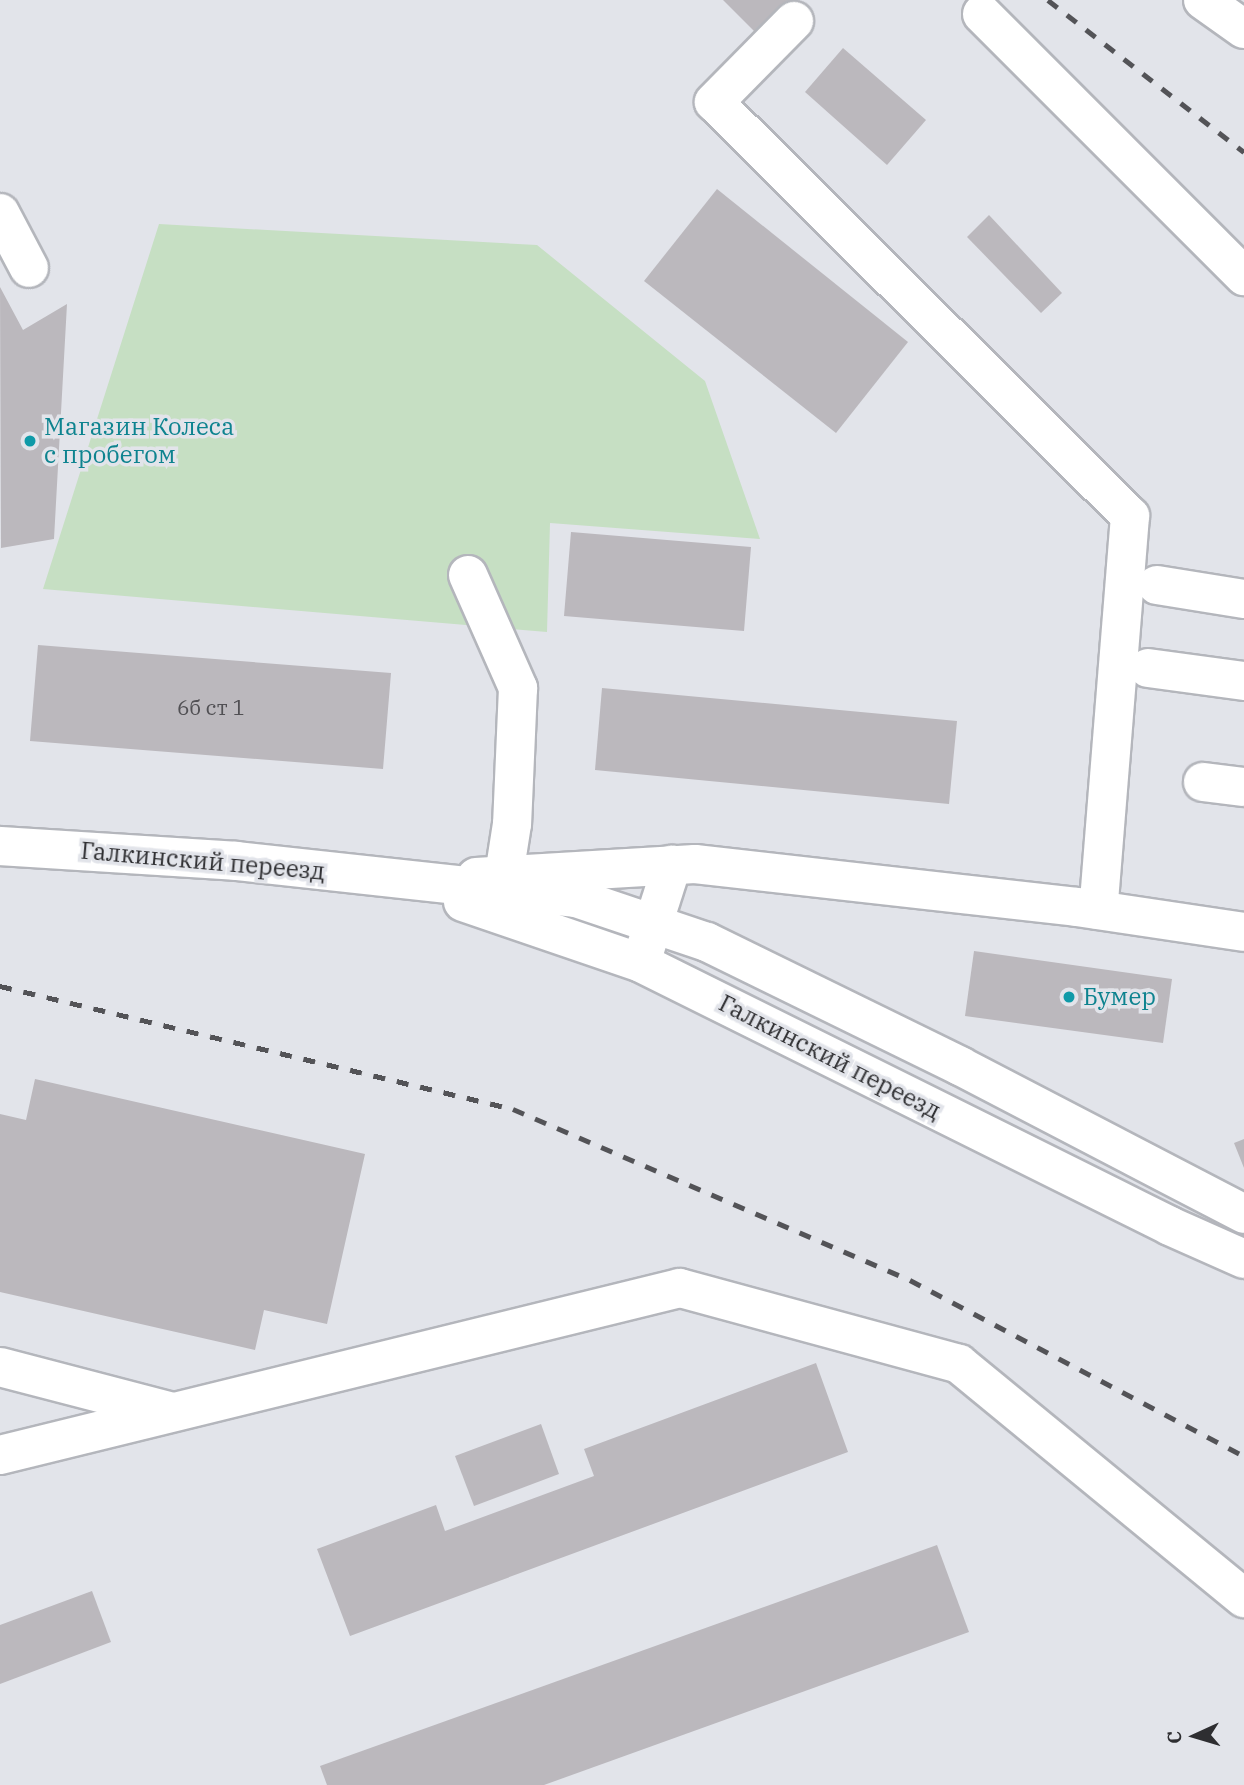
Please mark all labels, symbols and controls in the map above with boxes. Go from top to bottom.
place label: Магазин Колеса с пробегом [44,413,234,469]
marker: Магазин Колеса с пробегом [22,433,38,449]
house number: 6б ст 1 [177,694,245,720]
street label: Галкинский переезд [80,836,326,886]
place label: Бумер [1083,983,1156,1011]
street label: Галкинский переезд [714,988,946,1126]
marker: Бумер [1061,989,1077,1005]
north arrow [1160,1701,1230,1771]
text: С [1162,1730,1186,1745]

